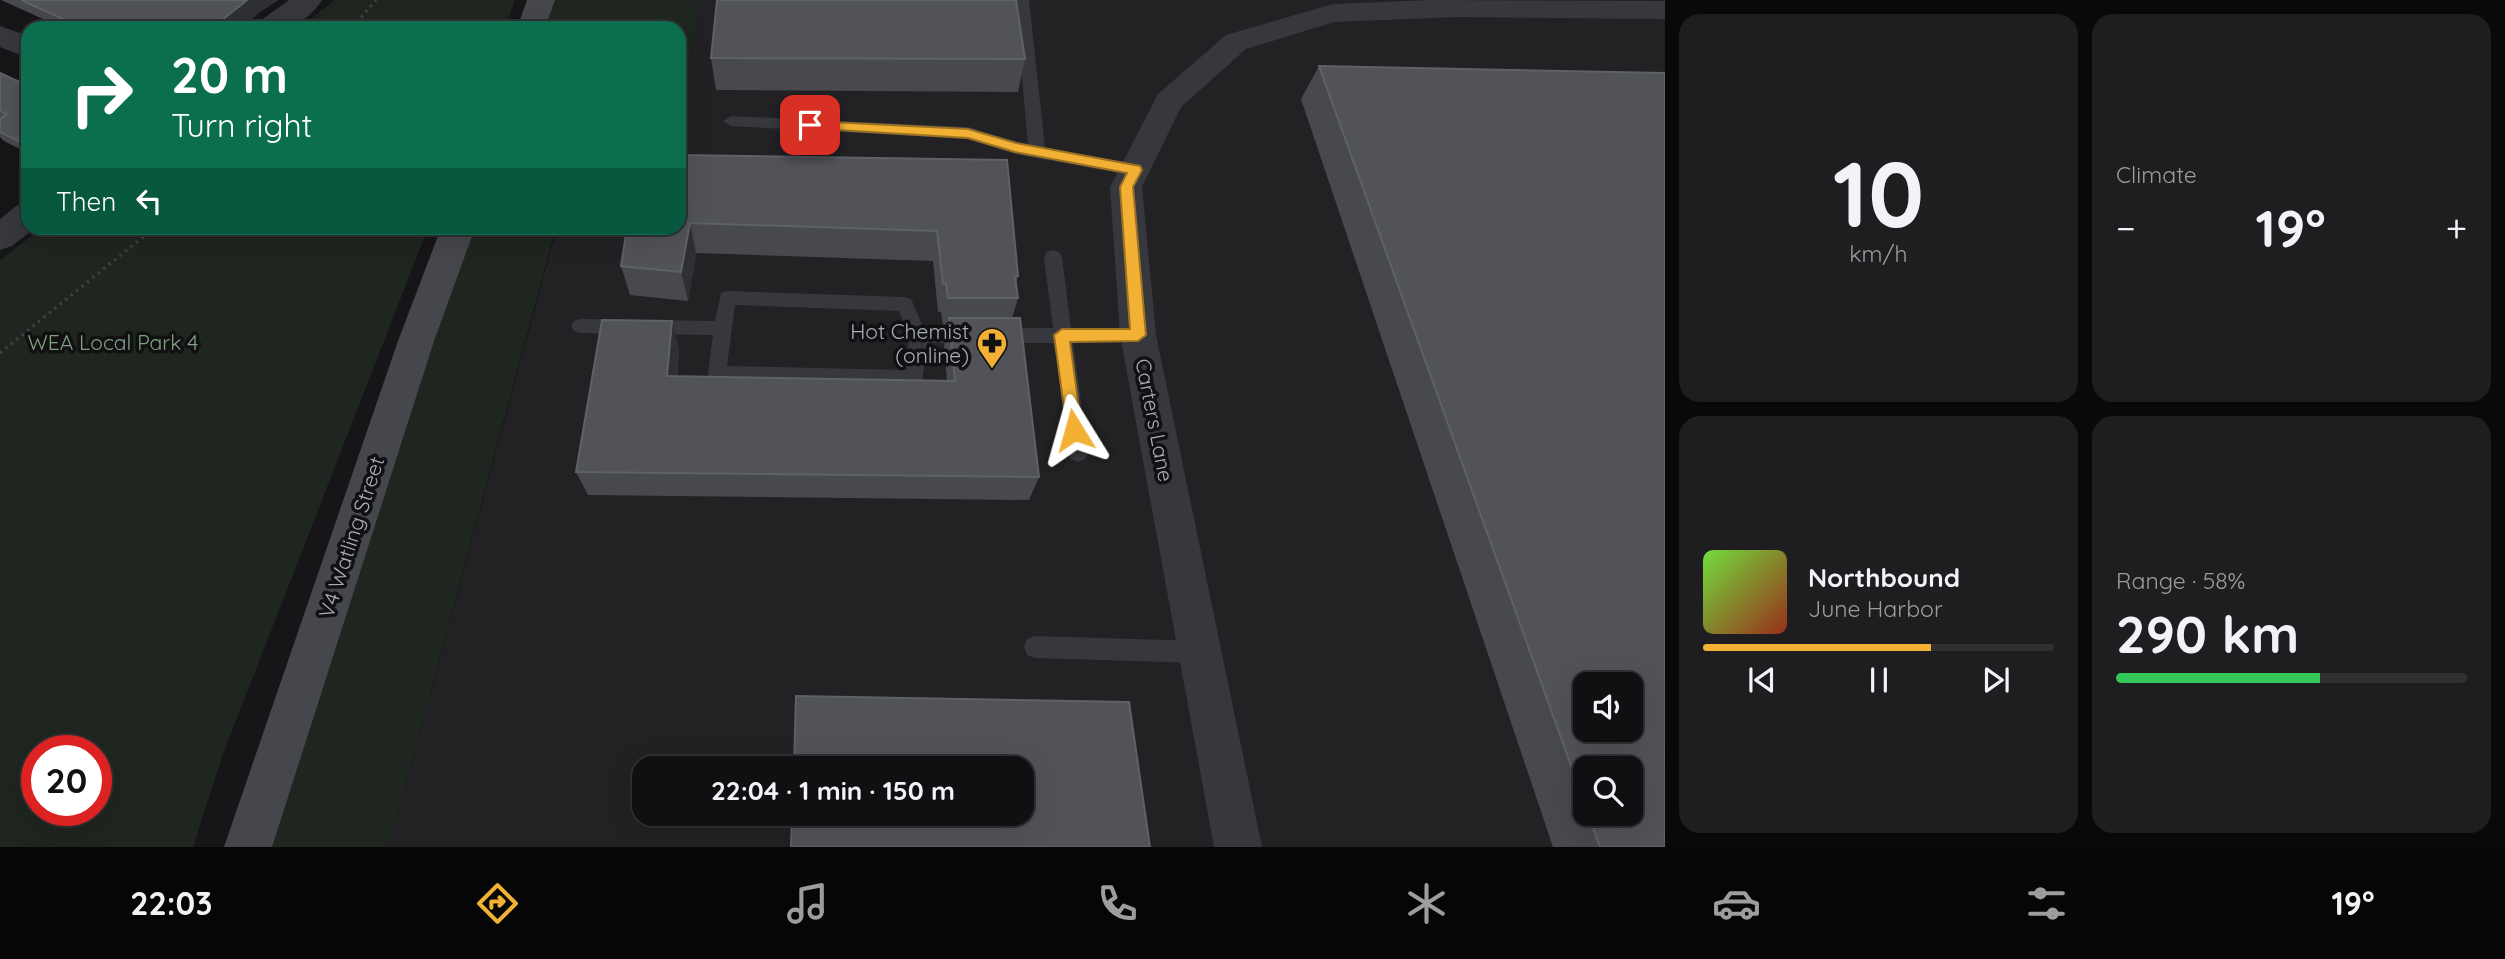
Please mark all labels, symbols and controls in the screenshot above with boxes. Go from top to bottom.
text: 20 m [171,44,288,105]
icon: right [56,49,147,140]
pin [780,95,840,155]
text: Turn right [171,105,312,145]
icon: arrive [791,106,829,144]
text: 10 [1833,136,1924,250]
text: Climate [2116,160,2197,189]
icon: left [130,182,168,220]
text: Then [56,185,116,218]
text: 19° [2256,195,2326,260]
text: − [2116,204,2136,252]
text: + [2446,204,2467,252]
text: km/h [1849,239,1908,268]
place label: Hot Chemist (online) [850,318,969,368]
pharmacy icon: Hot Chemist (online) [975,326,1009,370]
park label: WEA Local Park 4 [28,329,198,355]
street label: Carters Lane [1130,356,1180,484]
position arrow [1037,393,1111,467]
street label: V4 Watling Street [313,453,389,621]
text: Northbound [1808,561,1960,594]
text: Range · 58% [2116,566,2245,595]
text: June Harbor [1808,594,1943,623]
text: 290 km [2116,601,2299,666]
icon: previous [1743,661,1781,699]
icon: pause [1860,661,1898,699]
icon: next [1977,661,2015,699]
map controls [1573,672,1643,826]
button: sound [1573,672,1643,742]
speed limit sign: 20 [21,735,112,826]
button: search [1573,756,1643,826]
text: 22:04 · 1 min · 150 m [711,774,955,807]
icon: directions [473,879,522,928]
icon: music [783,879,832,928]
icon: phone [1093,879,1142,928]
icon: climate [1402,879,1451,928]
icon: car [1712,879,1761,928]
icon: filters [2022,879,2071,928]
text: 22:03 [130,883,212,923]
text: 19° [2331,883,2375,923]

